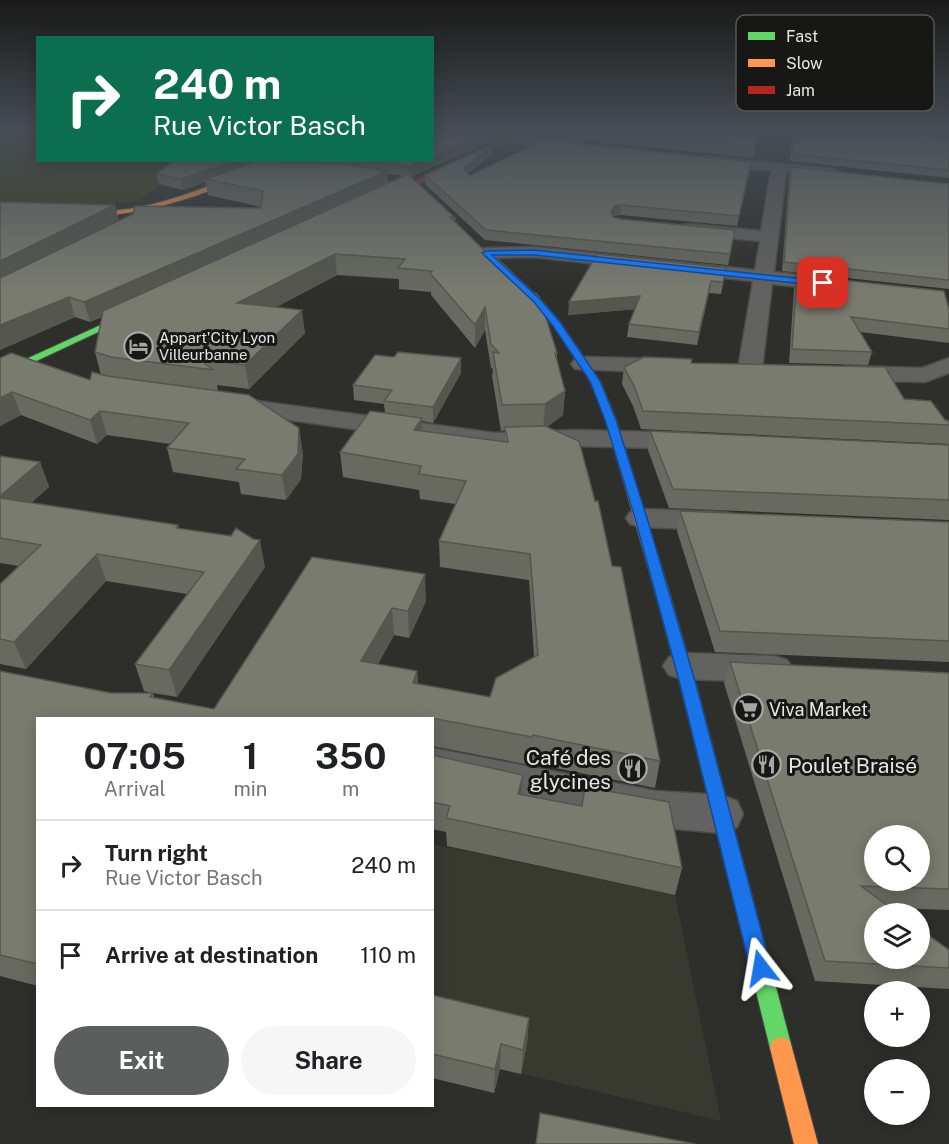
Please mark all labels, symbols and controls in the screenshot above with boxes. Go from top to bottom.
legend [736,15,934,111]
text: Fast [786,27,818,46]
text: Slow [786,54,823,73]
text: 240 m [153,59,281,108]
icon: right [54,60,132,138]
text: Jam [786,81,815,100]
text: Rue Victor Basch [153,109,366,141]
pin [797,257,848,308]
icon: arrive [806,266,839,299]
place label: Appart'City Lyon Villeurbanne [159,329,275,363]
hotel icon: Appart'City Lyon Villeurbanne [122,330,154,362]
supermarket icon: Viva Market [732,693,764,725]
place label: Viva Market [769,699,868,720]
text: 07:05 [84,735,186,777]
text: 1 [243,735,258,777]
text: 350 [315,735,386,777]
place label: Café des glycines [526,745,611,794]
restaurant icon: Poulet Braisé [751,749,783,781]
restaurant icon: Café des glycines [616,753,648,785]
place label: Poulet Braisé [788,753,917,778]
text: Arrival [104,777,166,801]
text: min [233,777,267,801]
text: m [342,777,359,801]
map controls [864,825,930,1125]
button: search [864,825,930,891]
text: Turn right [105,840,208,866]
icon: right [54,849,87,882]
text: 240 m [351,852,416,878]
text: Rue Victor Basch [105,866,263,890]
button: layers [864,903,930,969]
position arrow [729,936,793,1000]
icon: arrive [54,939,87,972]
text: Arrive at destination [105,942,318,968]
text: 110 m [360,942,416,968]
button: + [864,981,930,1047]
button: Exit [54,1026,229,1095]
button: Share [241,1026,416,1095]
button: − [864,1059,930,1125]

